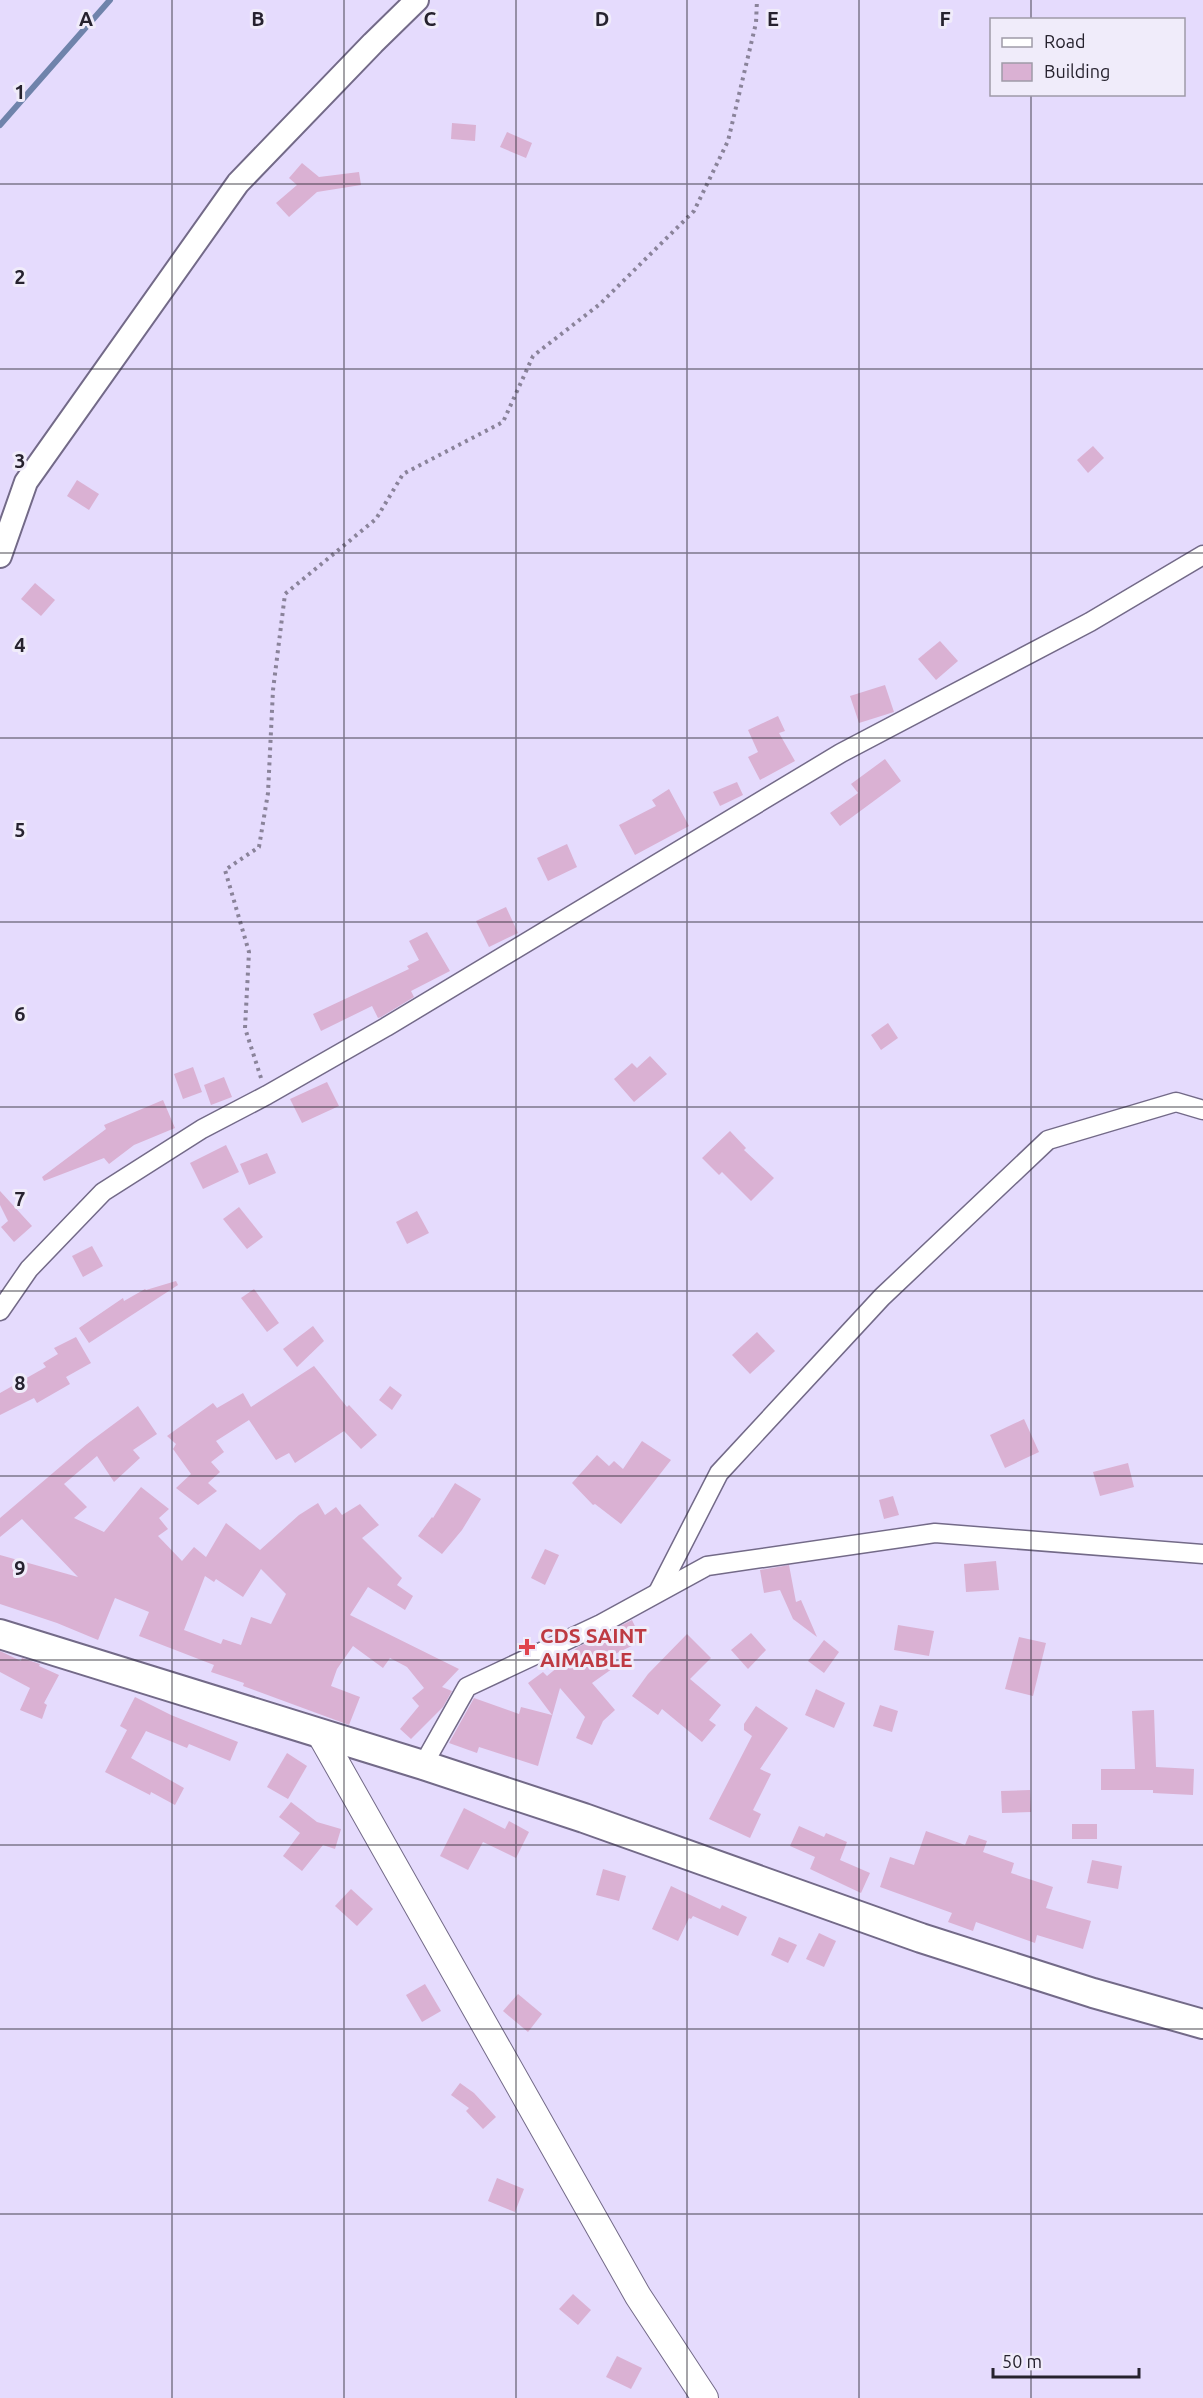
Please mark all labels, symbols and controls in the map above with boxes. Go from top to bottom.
text: A [79,7,93,30]
text: B [251,7,265,30]
text: C [424,7,437,30]
text: D [595,7,609,30]
text: E [767,7,779,30]
text: F [939,7,951,30]
legend [990,18,1185,96]
text: Road [1044,31,1086,51]
text: Building [1044,61,1110,81]
text: 1 [14,80,26,103]
text: 2 [14,265,26,288]
text: 3 [14,449,26,472]
text: 4 [14,633,26,656]
text: 5 [14,818,26,841]
text: 6 [14,1002,26,1025]
text: 7 [14,1187,26,1210]
text: 8 [14,1371,26,1394]
text: 9 [14,1556,26,1579]
place label: CDS SAINT AIMABLE [540,1623,647,1671]
marker: CDS SAINT AIMABLE [518,1638,536,1656]
scale bar [993,2341,1138,2379]
text: 50 m [1002,2351,1042,2371]

